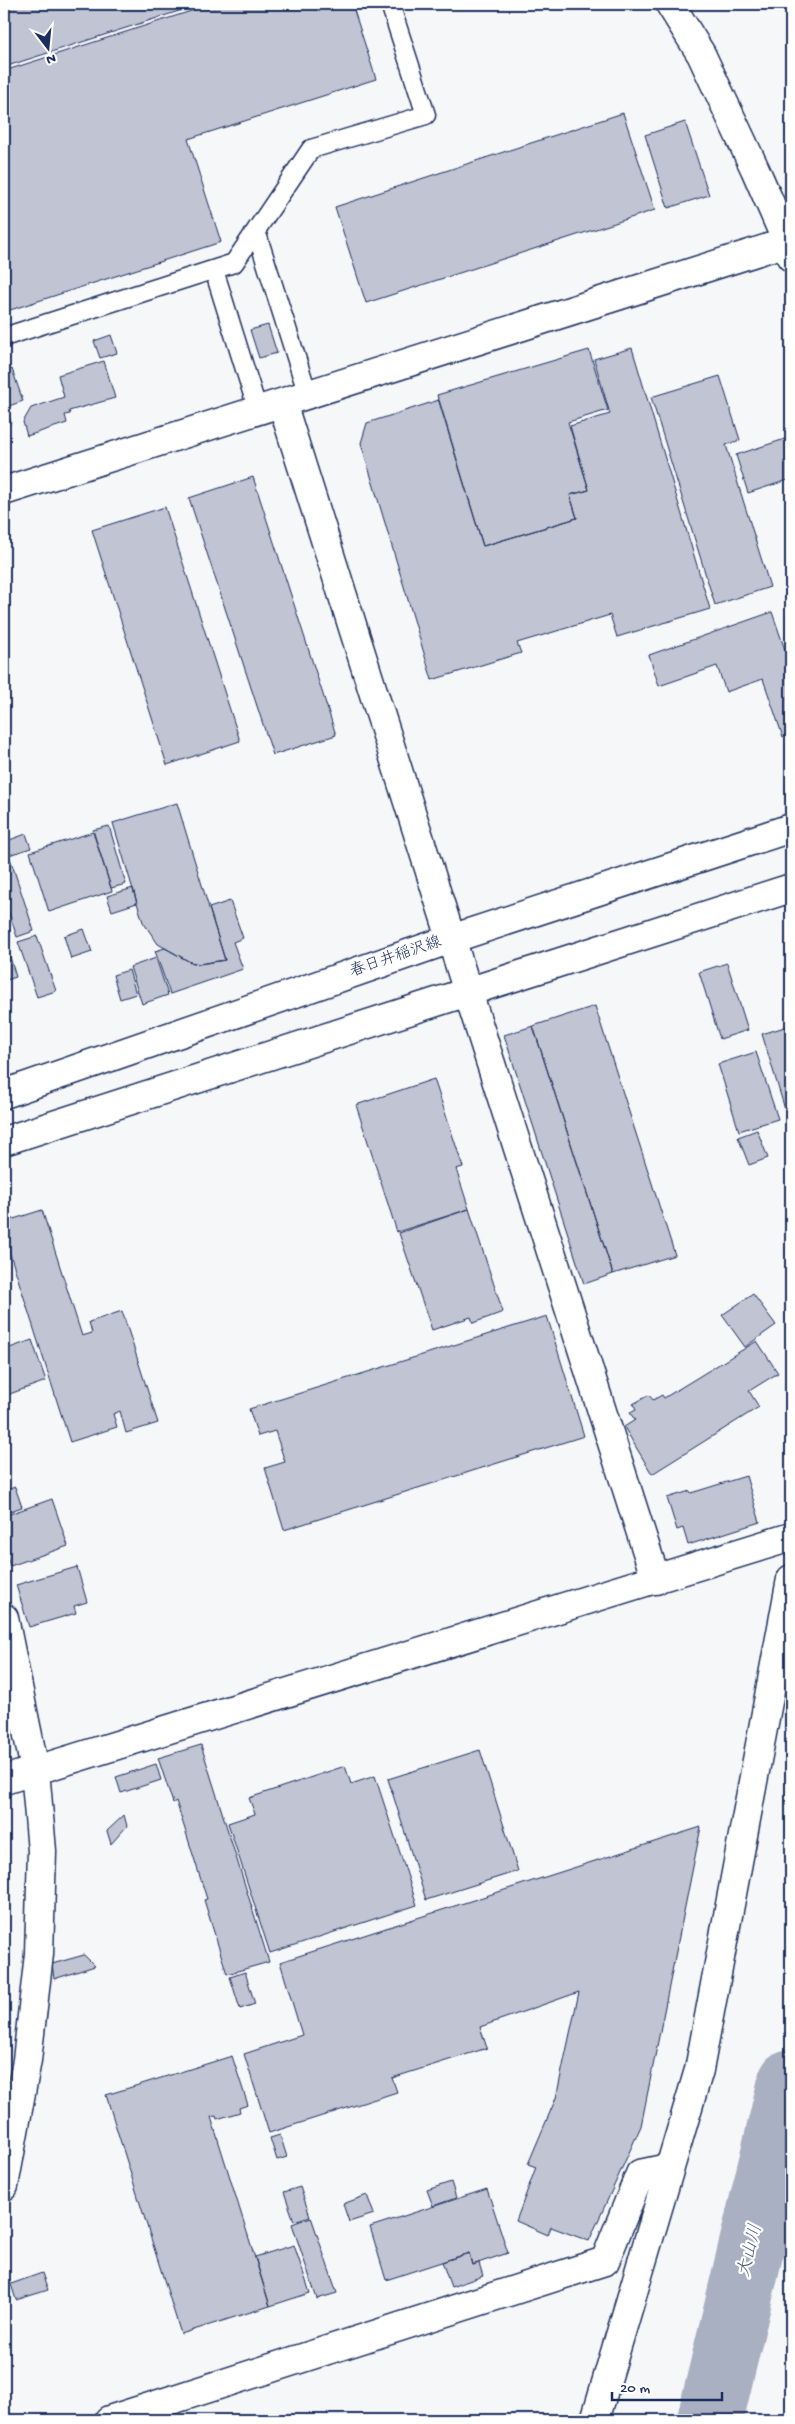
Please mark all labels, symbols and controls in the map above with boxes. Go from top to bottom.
north arrow [22,22,72,72]
text: N [44,49,58,68]
street label: 春日井稲沢線 [347,931,444,983]
water label: 大山川 [734,2222,768,2280]
scale bar [612,2369,722,2401]
text: 20 m [620,2380,650,2398]

